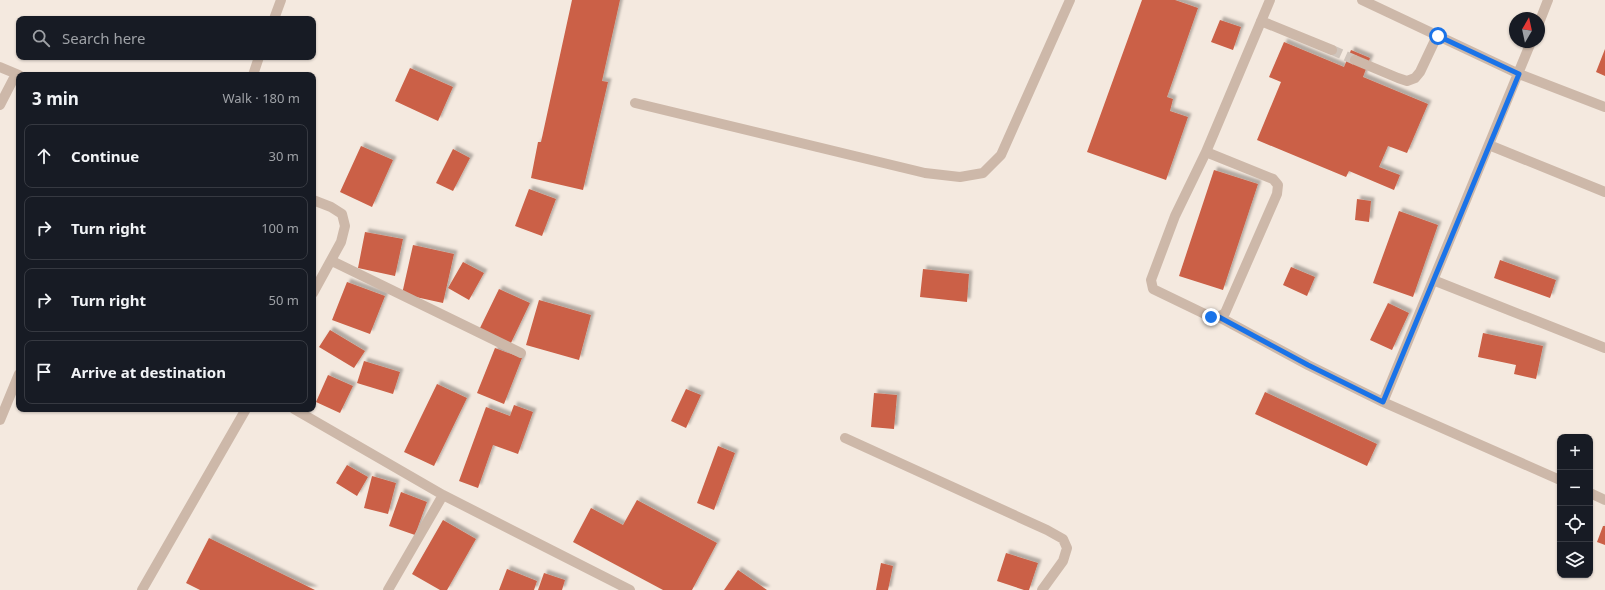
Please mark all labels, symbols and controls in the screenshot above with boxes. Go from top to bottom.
north arrow [1509,12,1545,48]
search box [16,16,316,60]
icon: search [30,27,52,49]
route start [1429,27,1447,45]
text: Search here [62,28,145,48]
text: 3 min [32,87,79,110]
text: Walk · 180 m [222,89,300,107]
icon: ahead [33,145,55,167]
text: Continue [71,146,139,166]
text: 30 m [269,147,299,165]
icon: right [33,217,55,239]
text: Turn right [71,218,146,238]
text: 100 m [261,219,299,237]
icon: right [33,289,55,311]
text: Turn right [71,290,146,310]
text: 50 m [269,291,299,309]
route end [1202,308,1220,326]
icon: arrive [33,361,55,383]
text: Arrive at destination [71,362,226,382]
map controls [1557,434,1593,578]
button: + [1557,434,1593,470]
button: − [1557,470,1593,506]
button: locate [1557,506,1593,542]
button: layers [1557,542,1593,578]

